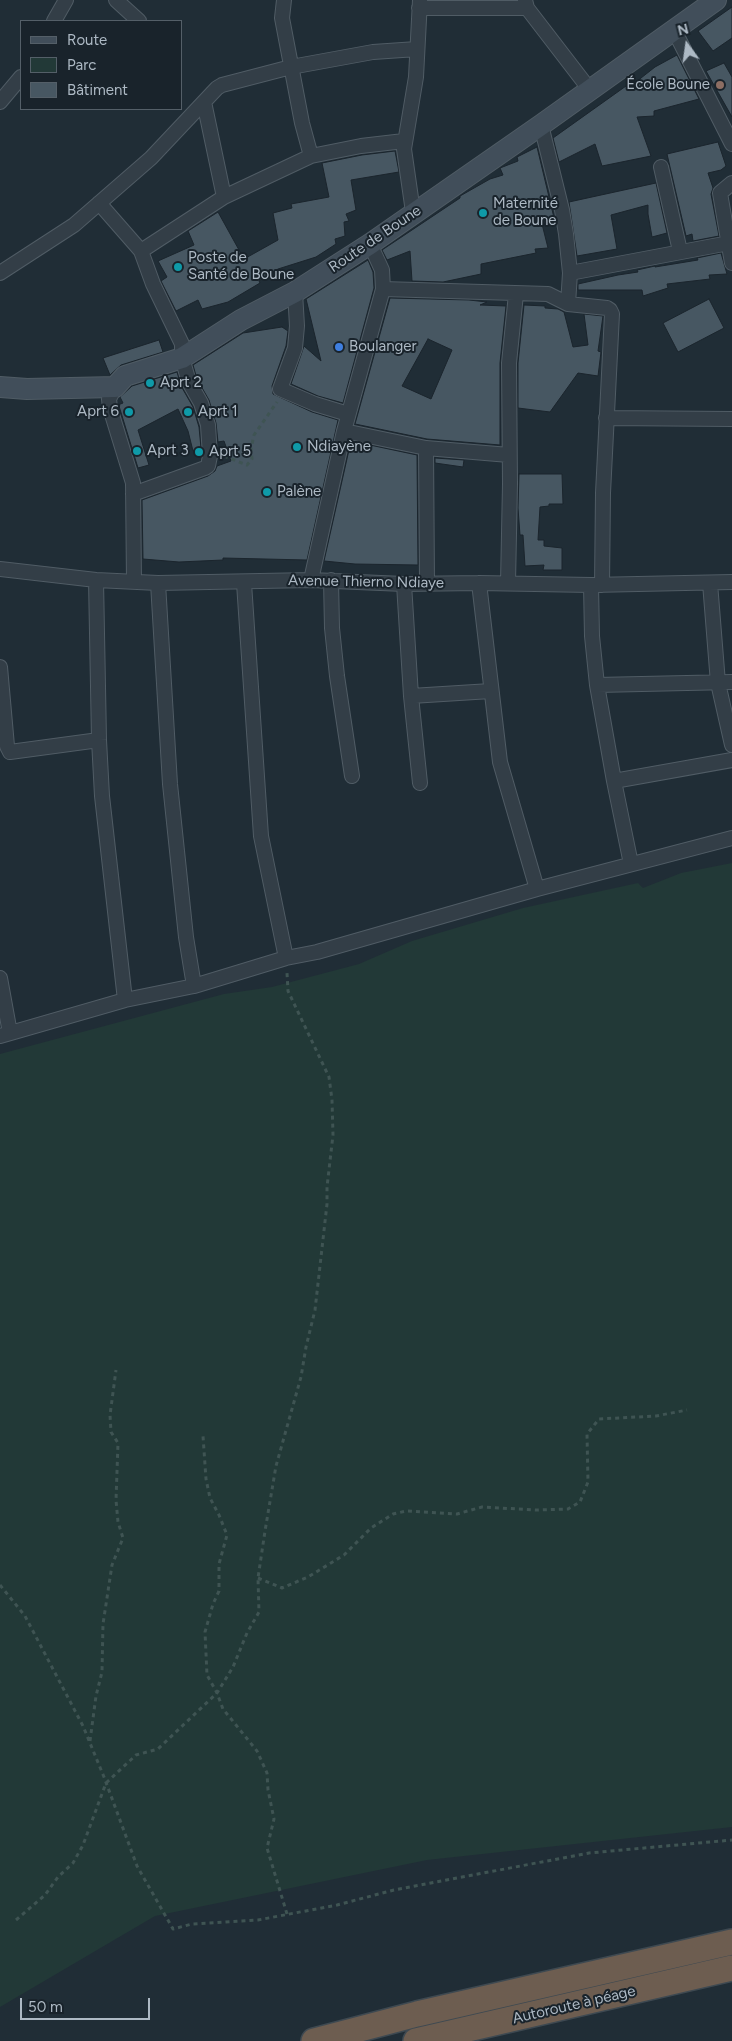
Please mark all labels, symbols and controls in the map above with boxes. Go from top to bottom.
legend [20,20,182,110]
north arrow [662,20,712,70]
text: N [676,20,691,40]
text: Route [67,31,107,49]
text: Parc [67,56,96,74]
place label: École Boune [626,76,710,94]
marker: École Boune [714,79,726,91]
text: Bâtiment [67,81,128,99]
place label: Maternité de Boune [493,195,558,230]
street label: Route de Boune [325,201,425,277]
marker: Maternité de Boune [477,207,489,219]
place label: Poste de Santé de Boune [188,249,294,284]
marker: Poste de Santé de Boune [172,261,184,273]
place label: Boulanger [349,338,417,356]
marker: Boulanger [333,341,345,353]
place label: Aprt 2 [160,374,202,392]
marker: Aprt 2 [144,377,156,389]
place label: Aprt 6 [77,403,119,421]
place label: Aprt 1 [198,403,238,421]
marker: Aprt 6 [123,406,135,418]
marker: Aprt 1 [182,406,194,418]
place label: Ndiayène [307,438,371,456]
marker: Ndiayène [291,441,303,453]
place label: Aprt 3 [147,442,189,460]
place label: Aprt 5 [209,443,251,461]
marker: Aprt 3 [131,445,143,457]
marker: Aprt 5 [193,446,205,458]
place label: Palène [277,483,321,501]
marker: Palène [261,486,273,498]
street label: Avenue Thierno Ndiaye [288,572,444,592]
street label: Autoroute à péage [511,1982,637,2028]
scale bar [22,1988,152,2020]
text: 50 m [28,1998,63,2016]

